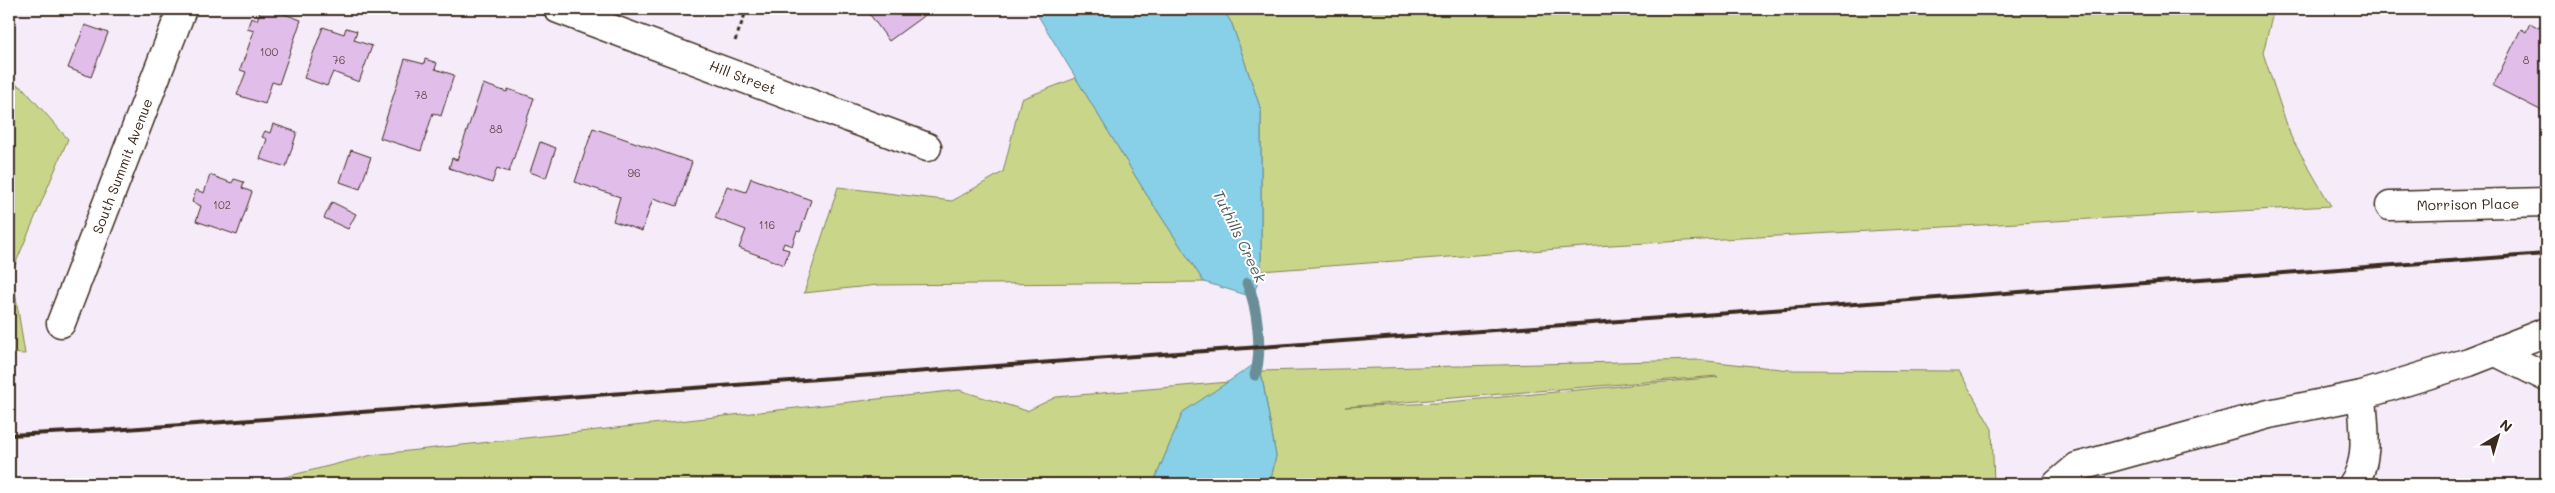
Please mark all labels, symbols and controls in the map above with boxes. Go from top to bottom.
house number: 100 [260,44,278,59]
house number: 76 [333,52,345,67]
house number: 8 [2523,52,2530,67]
street label: Hill Street [707,56,779,98]
house number: 78 [415,87,428,102]
street label: South Summit Avenue [87,96,157,236]
house number: 88 [489,121,503,136]
house number: 96 [627,165,641,180]
water label: Tuthills Creek [1209,186,1271,287]
street label: Morrison Place [2416,194,2520,214]
house number: 102 [213,197,231,212]
house number: 116 [759,217,775,232]
north arrow [2472,410,2522,460]
text: N [2496,415,2516,436]

